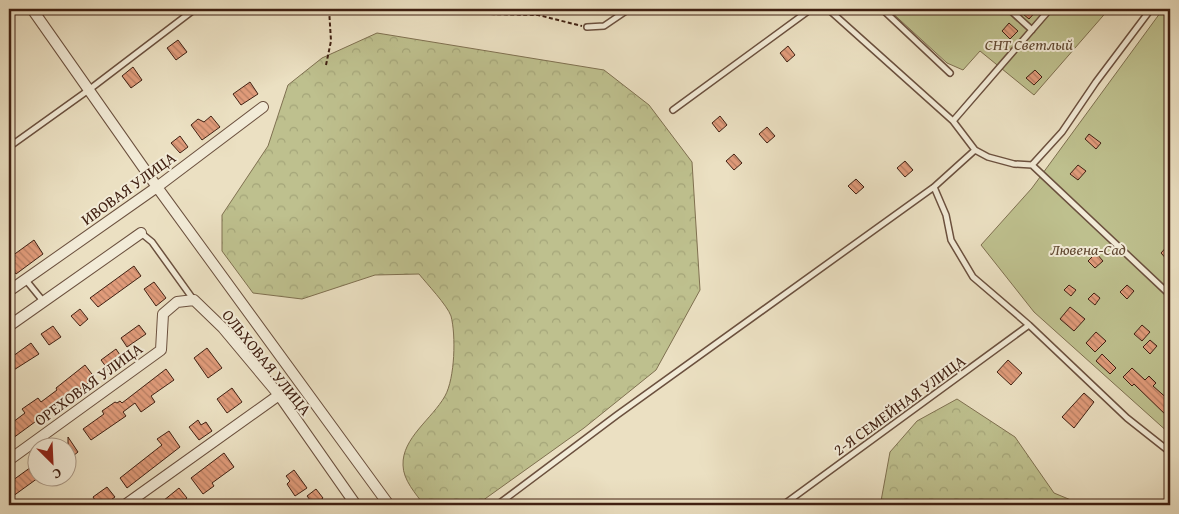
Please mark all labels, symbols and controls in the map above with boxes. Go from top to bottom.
park label: СНТ Светлый [985,32,1073,56]
street label: ИВОВАЯ УЛИЦА [76,145,181,231]
park label: Лювена-Сад [1050,237,1126,261]
street label: ОЛЬХОВАЯ УЛИЦА [217,304,318,421]
street label: ОРЕХОВАЯ УЛИЦА [29,336,147,431]
street label: 2-Я СЕМЕЙНАЯ УЛИЦА [828,349,970,461]
north arrow [28,436,78,486]
text: С [50,463,65,485]

